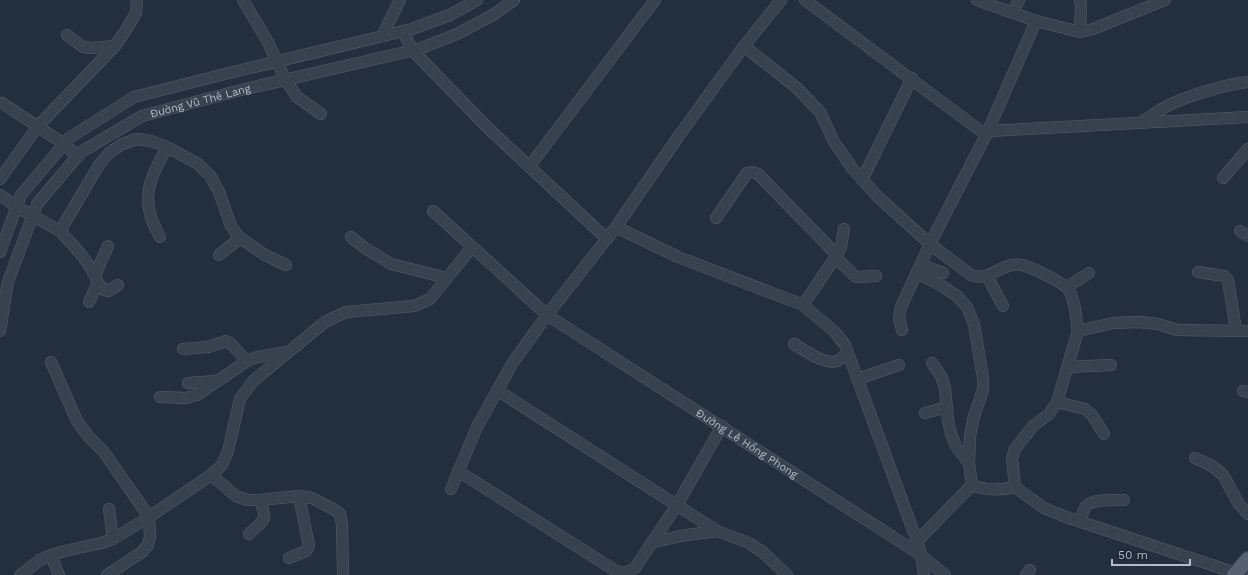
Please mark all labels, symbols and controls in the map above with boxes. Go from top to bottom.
street label: Đường Vũ Thê Lang [149,82,252,121]
street label: Đường Lê Hồng Phong [693,406,800,481]
scale bar [1112,541,1190,567]
text: 50 m [1118,548,1148,562]

